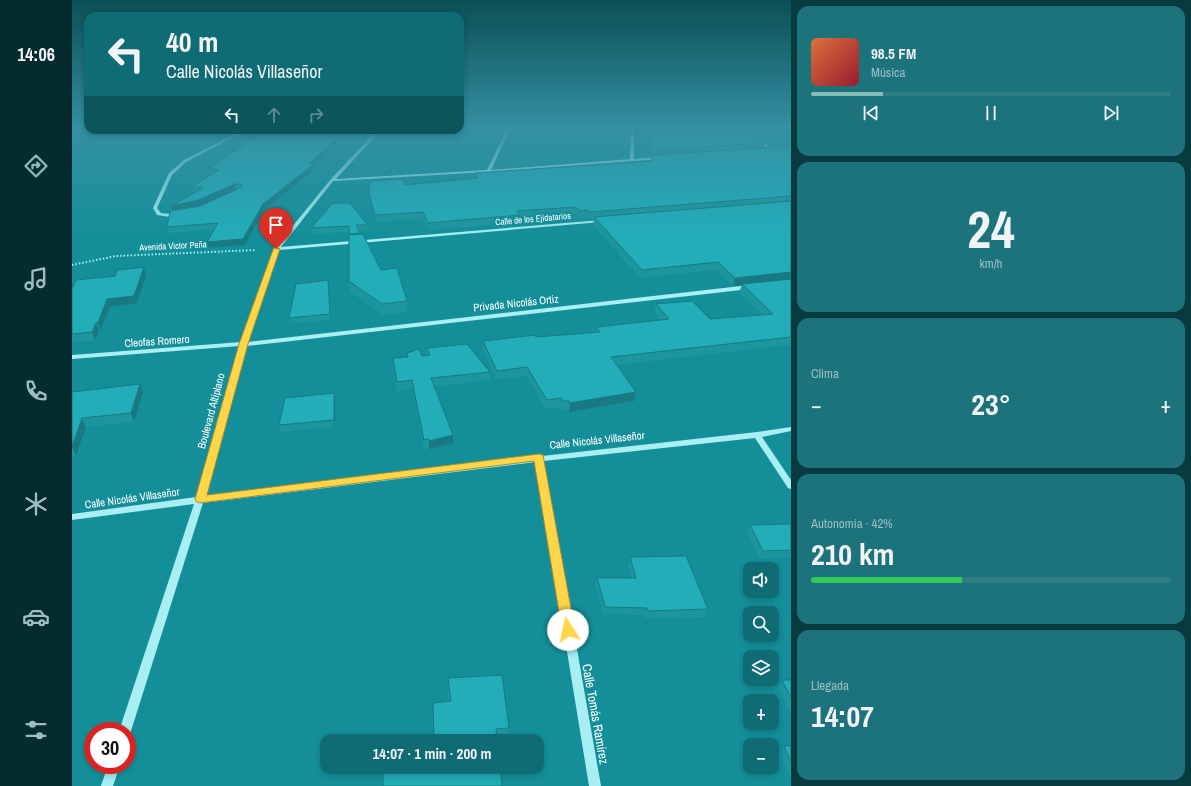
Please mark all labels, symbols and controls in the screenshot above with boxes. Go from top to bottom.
text: 40 m [166,23,218,61]
icon: left [100,28,152,80]
text: 14:06 [17,42,55,67]
text: 98.5 FM [871,43,916,64]
text: Calle Nicolás Villaseñor [166,59,322,84]
text: Música [871,64,905,81]
icon: previous [860,102,882,124]
icon: pause [980,102,1002,124]
icon: next [1100,102,1122,124]
icon: left [221,104,243,126]
icon: ahead [263,104,285,126]
icon: right [305,104,327,126]
icon: directions [22,152,50,180]
text: 24 [967,194,1015,264]
pin [259,208,293,249]
street label: Calle de los Ejidatarios [495,210,572,228]
icon: arrive [265,214,287,236]
street label: Avenida Victor Peña [138,238,207,254]
text: km/h [979,255,1003,272]
icon: music [22,265,50,293]
street label: Privada Nicolás Ortiz [473,292,560,314]
street label: Cleofas Romero [124,332,190,350]
text: Clima [811,365,839,382]
street label: Boulevard Altiplano [194,372,228,450]
icon: phone [22,377,50,405]
text: 23° [971,384,1011,424]
text: − [811,390,822,420]
text: + [1160,390,1171,420]
street label: Calle Nicolás Villaseñor [549,428,645,452]
street label: Calle Nicolás Villaseñor [84,484,180,512]
icon: climate [22,490,50,518]
text: Autonomía · 42% [811,515,893,532]
text: 210 km [811,534,894,574]
map controls [743,562,779,774]
button: sound [743,562,779,598]
icon: car [22,603,50,631]
button: search [743,606,779,642]
position arrow [547,609,589,651]
button: layers [743,650,779,686]
street label: Calle Tomás Ramírez [578,663,613,766]
text: Llegada [811,677,849,694]
button: + [743,694,779,730]
text: 14:07 [811,696,874,736]
icon: filters [22,716,50,744]
speed limit sign: 30 [84,722,136,774]
button: − [743,738,779,774]
text: 14:07 · 1 min · 200 m [373,743,491,764]

